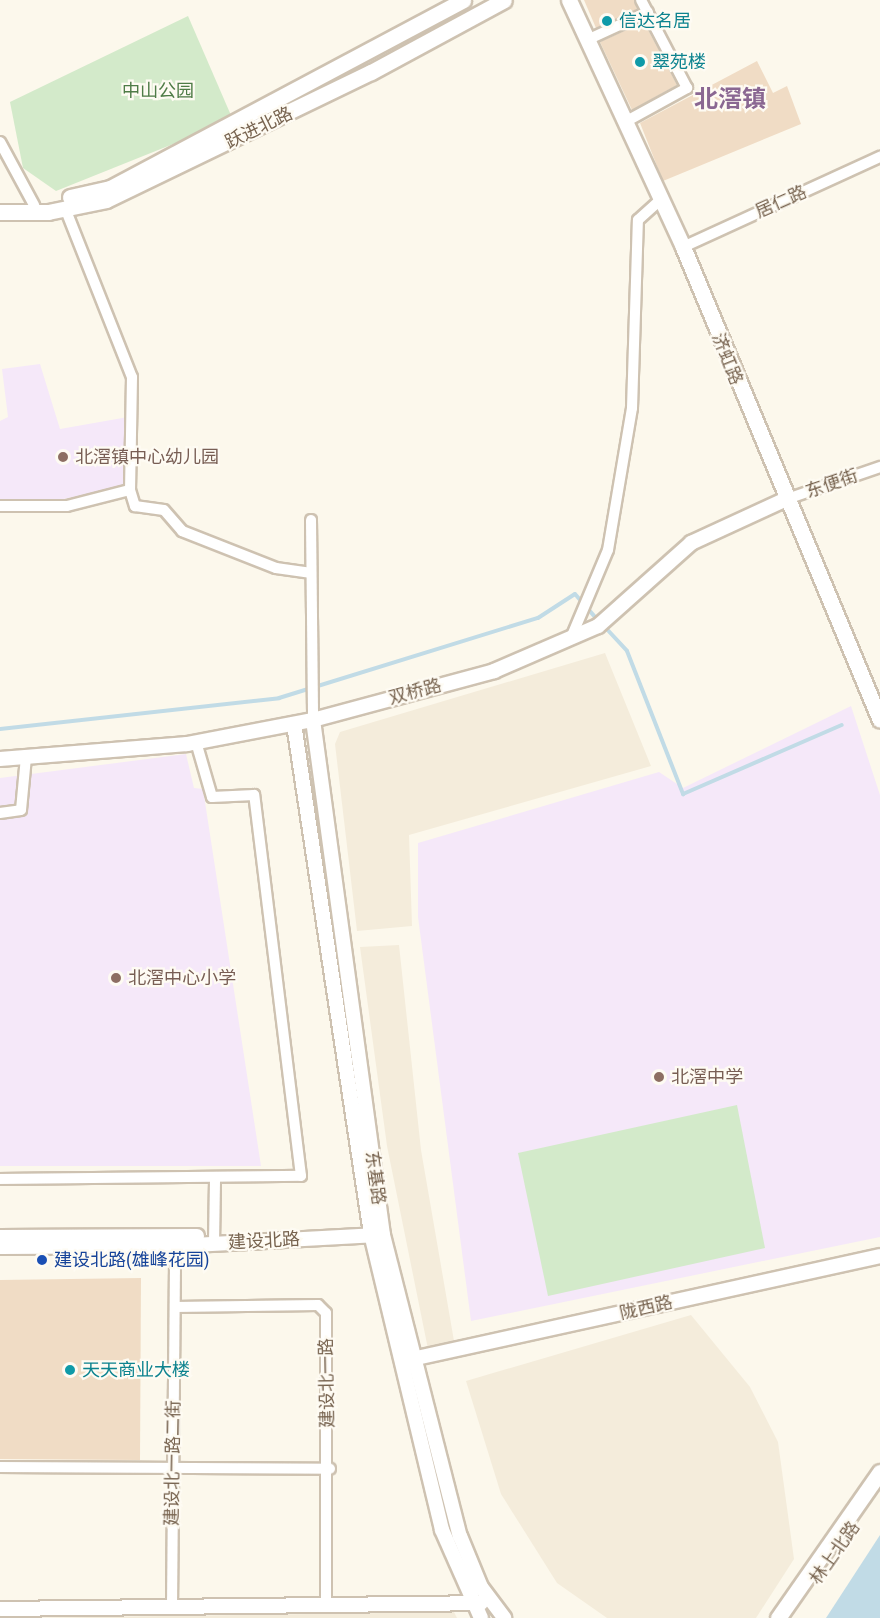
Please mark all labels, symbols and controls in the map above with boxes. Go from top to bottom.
place label: 信达名居 [619,10,691,32]
marker: 信达名居 [600,14,614,28]
place label: 翠苑楼 [652,51,706,73]
marker: 翠苑楼 [633,55,647,69]
park label: 中山公园 [122,80,194,102]
district label: 北滘镇 [694,86,766,114]
street label: 跃进北路 [222,103,296,153]
street label: 居仁路 [752,181,810,223]
street label: 济虹路 [707,330,747,388]
place label: 北滘镇中心幼儿园 [75,446,219,468]
marker: 北滘镇中心幼儿园 [56,450,70,464]
street label: 东便街 [803,465,861,503]
street label: 双桥路 [386,675,444,709]
place label: 北滘中心小学 [128,967,236,989]
marker: 北滘中心小学 [109,971,123,985]
place label: 北滘中学 [671,1066,743,1088]
marker: 北滘中学 [652,1070,666,1084]
street label: 东基路 [361,1150,389,1206]
street label: 建设北路 [227,1228,301,1254]
place label: 建设北路(雄峰花园) [54,1249,209,1271]
marker: 建设北路(雄峰花园) [35,1253,49,1267]
street label: 陇西路 [617,1291,675,1325]
street label: 建设北一路 [315,1338,339,1428]
place label: 天天商业大楼 [82,1359,190,1381]
marker: 天天商业大楼 [63,1363,77,1377]
street label: 建设北一路二街 [161,1400,185,1526]
street label: 林上北路 [806,1517,864,1589]

